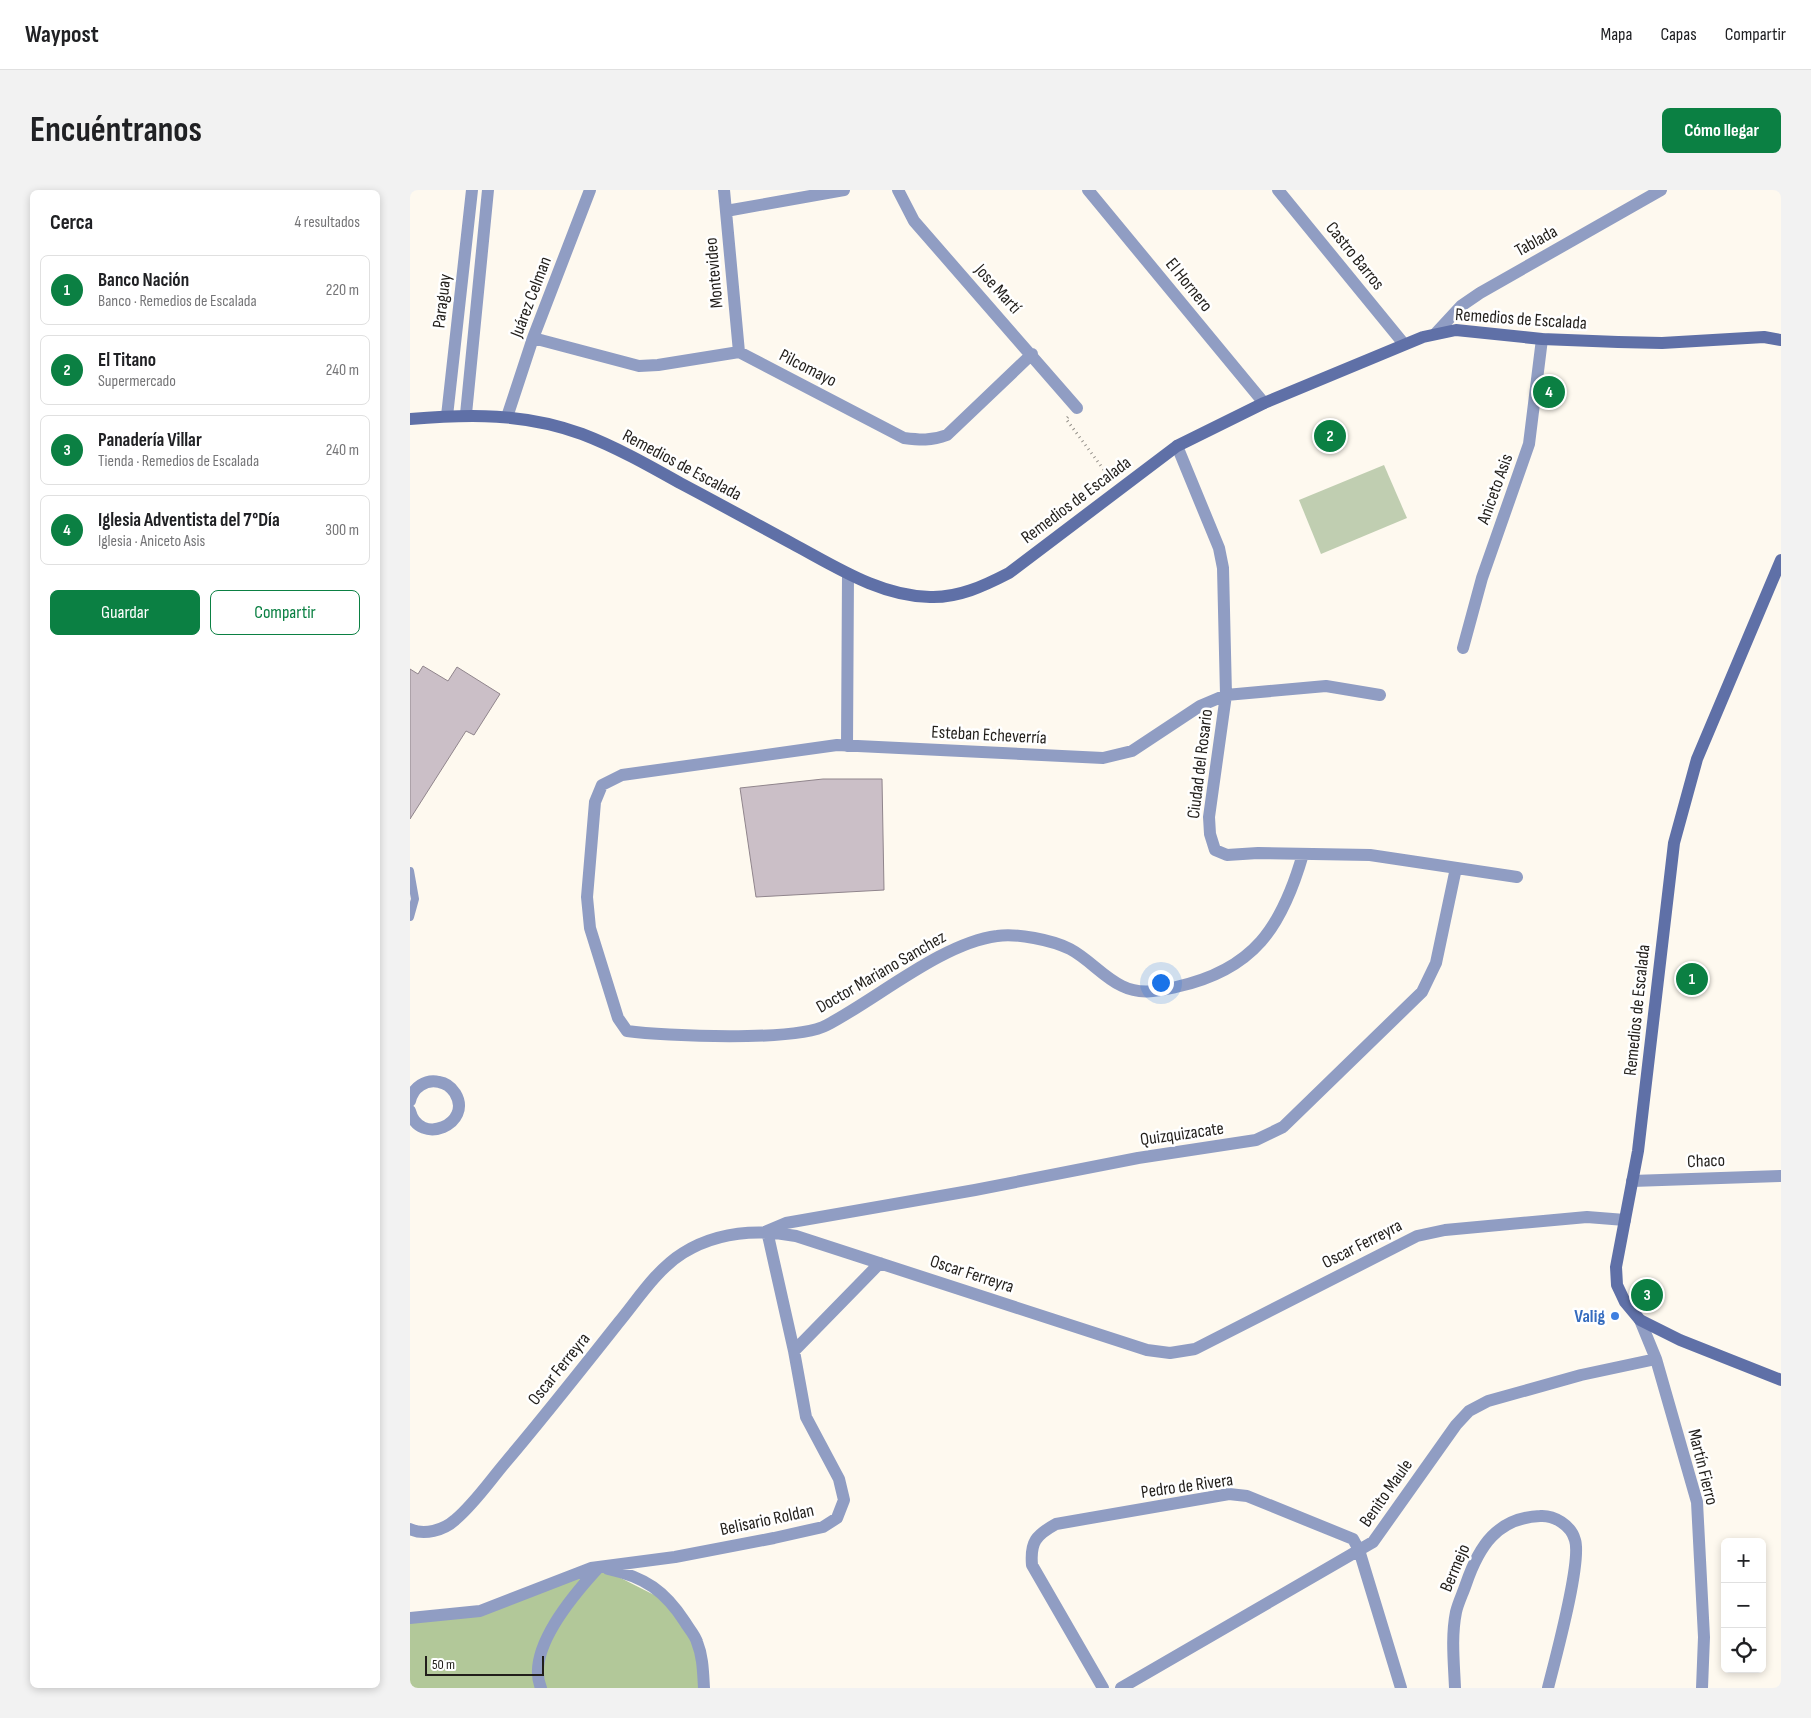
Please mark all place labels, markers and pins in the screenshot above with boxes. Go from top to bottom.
pin: 4 [1533,373,1565,411]
pin: 2 [1314,417,1346,455]
pin: 1 [1676,960,1708,998]
pin: 3 [1631,1276,1663,1314]
place label: Valig [1574,1306,1605,1327]
marker: Valig [1609,1310,1621,1322]

